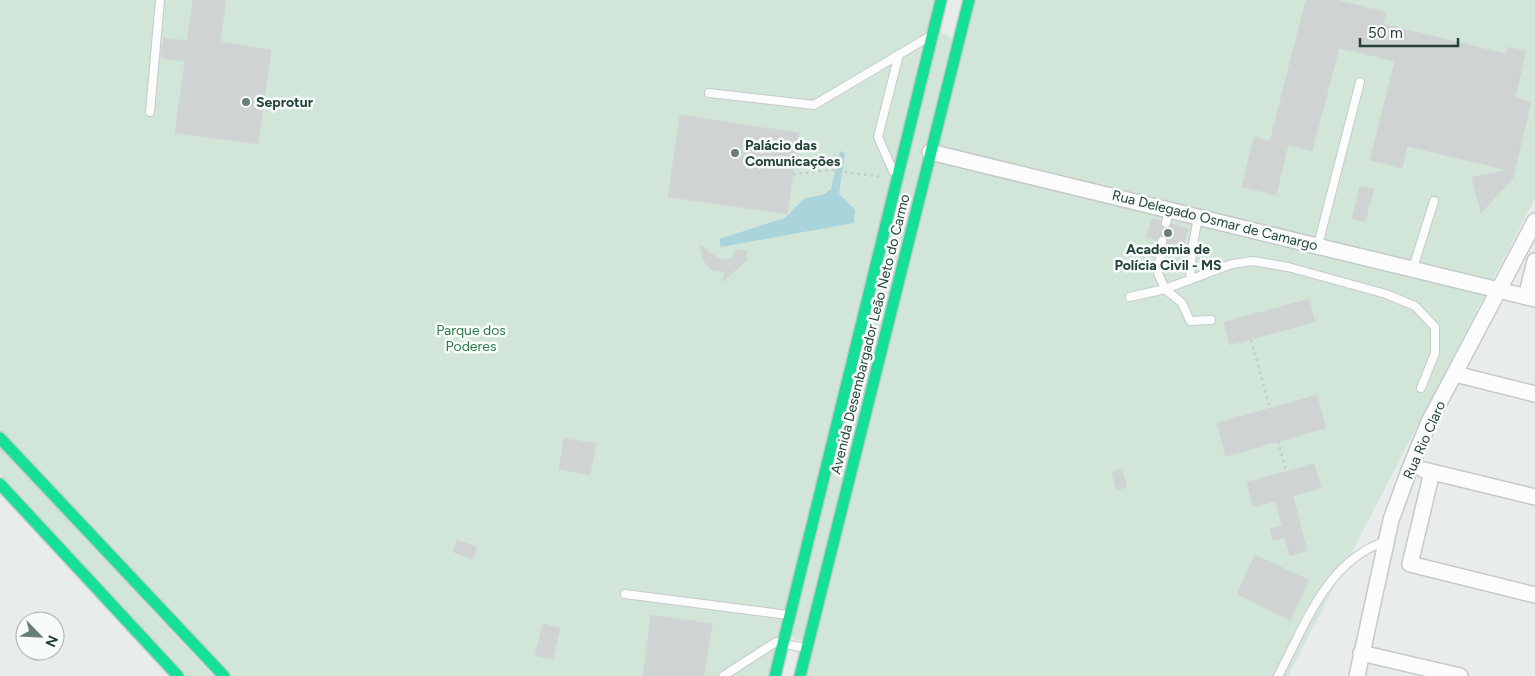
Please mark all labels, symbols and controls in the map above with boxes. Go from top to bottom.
scale bar [1360,15,1458,47]
text: 50 m [1368,24,1403,42]
place label: Seprotur [256,94,314,111]
marker: Seprotur [240,96,252,108]
place label: Palácio das Comunicações [745,137,841,170]
marker: Palácio das Comunicações [729,147,741,159]
street label: Rua Delegado Osmar de Camargo [1110,187,1320,254]
street label: Avenida Desembargador Leão Neto do Carmo [827,192,914,476]
marker: Academia de Polícia Civil - MS [1162,227,1174,239]
place label: Academia de Polícia Civil - MS [1114,241,1222,274]
park label: Parque dos Poderes [436,322,506,355]
street label: Rua Rio Claro [1400,398,1449,482]
north arrow [15,611,65,661]
text: N [41,633,61,649]

